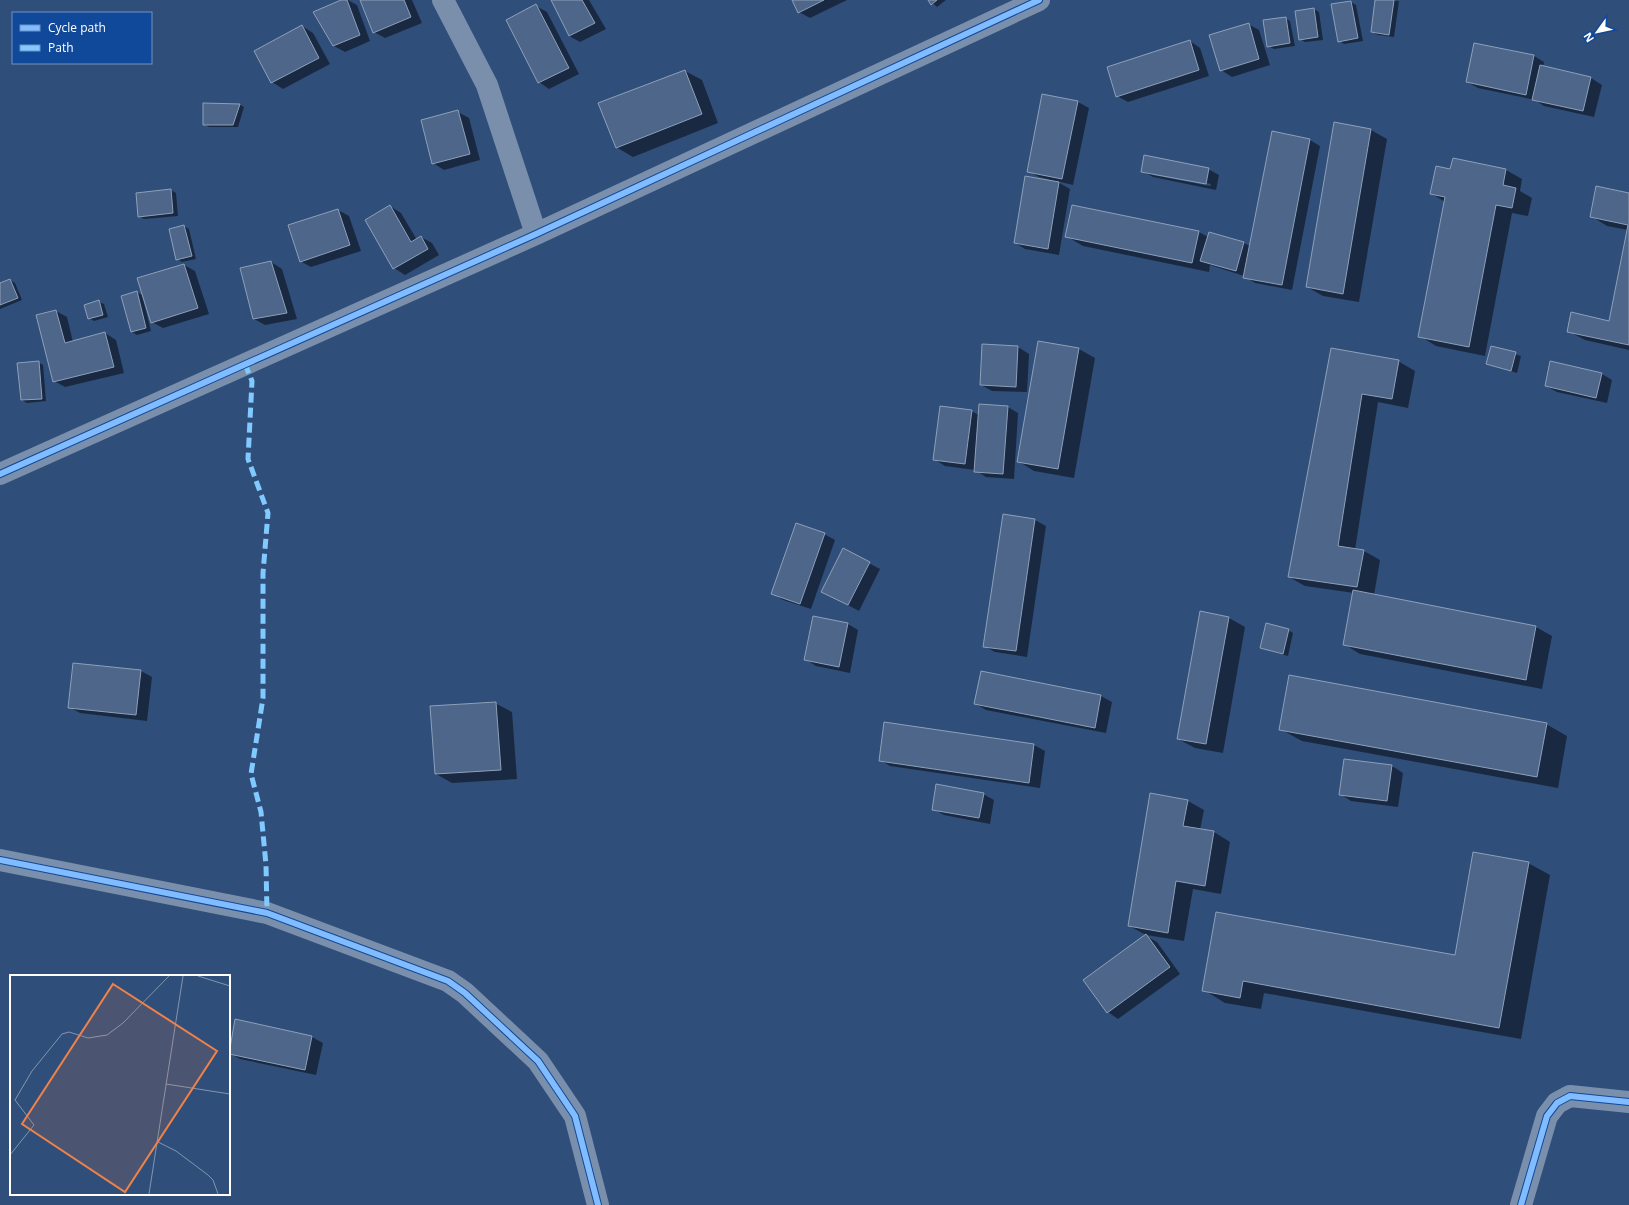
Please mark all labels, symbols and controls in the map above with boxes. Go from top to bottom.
legend [12,12,152,64]
north arrow [1577,12,1617,52]
text: Cycle path [48,19,106,36]
text: N [1579,30,1597,46]
text: Path [48,39,74,56]
inset map [10,975,230,1195]

